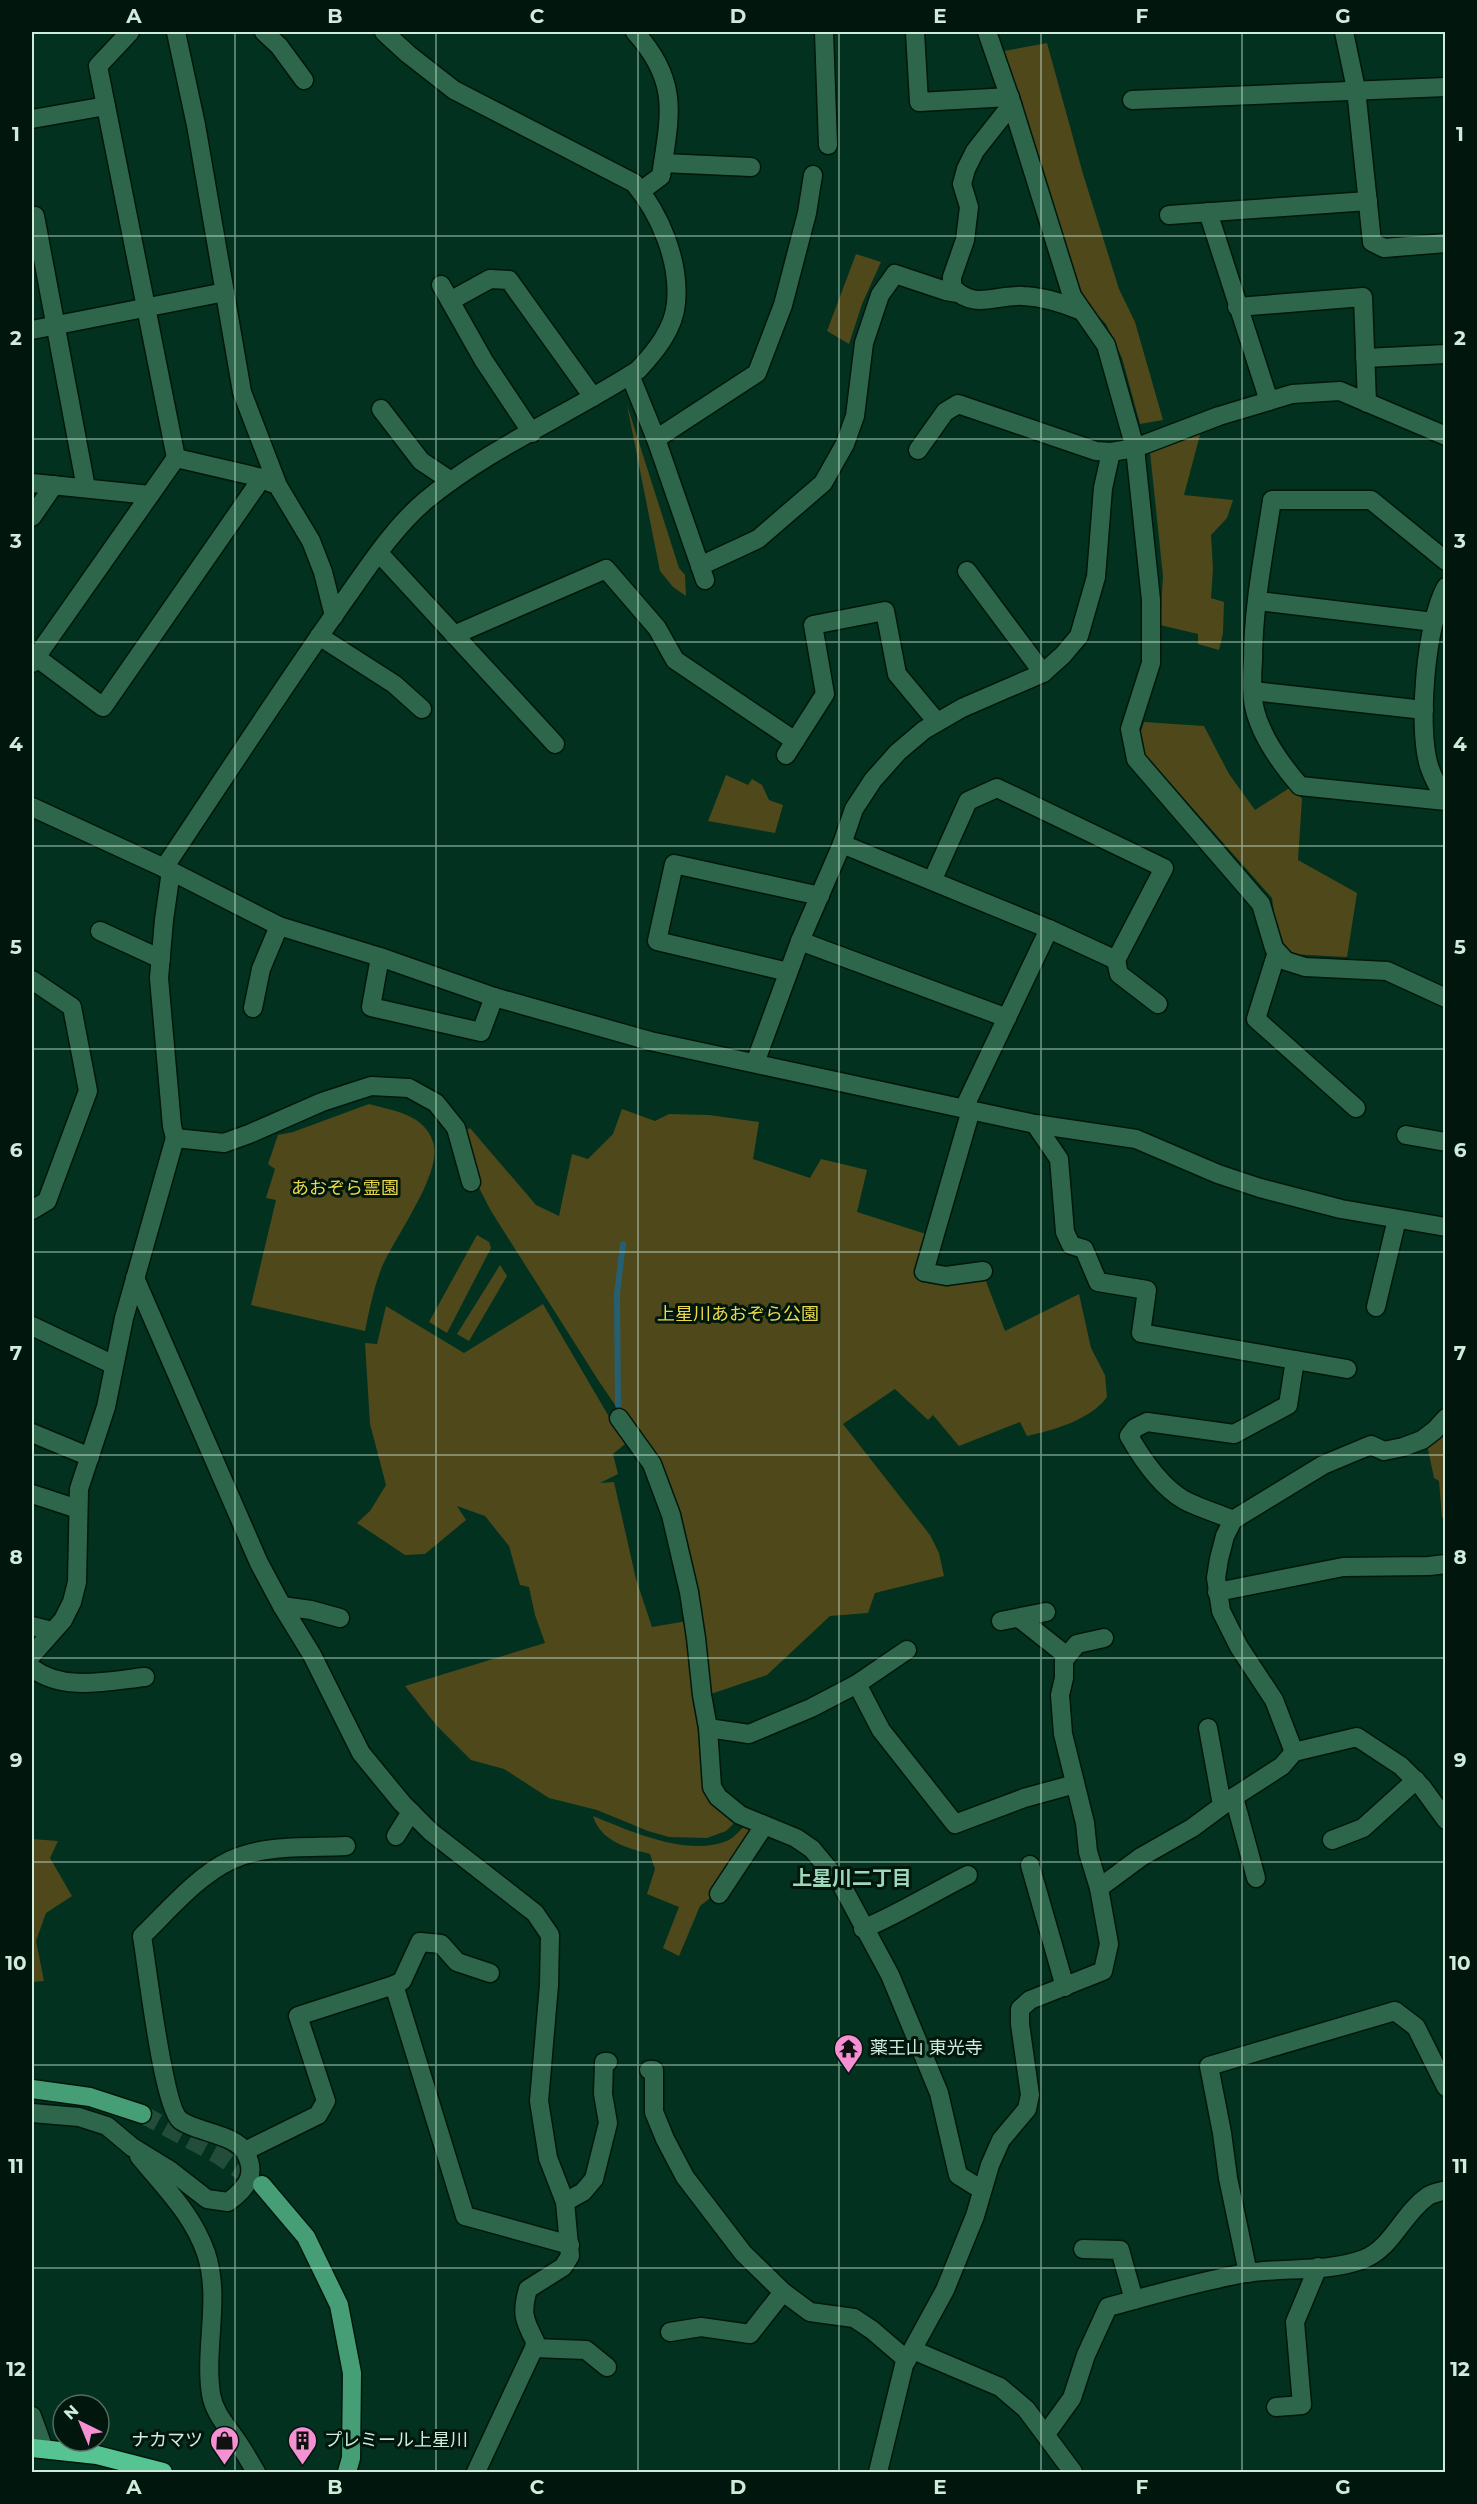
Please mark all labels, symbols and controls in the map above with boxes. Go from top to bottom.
text: A [125,4,142,28]
text: B [327,4,343,28]
text: C [530,4,545,28]
text: D [730,4,746,28]
text: E [933,4,947,28]
text: F [1136,4,1149,28]
text: G [1335,4,1351,28]
text: 1 [12,122,20,146]
text: 1 [1456,122,1464,146]
text: 2 [10,326,22,350]
text: 2 [1454,326,1466,350]
text: 3 [9,529,22,553]
text: 3 [1453,529,1466,553]
text: 4 [9,732,23,756]
text: 4 [1453,732,1467,756]
text: 5 [10,935,22,959]
text: 5 [1454,935,1466,959]
text: 6 [10,1138,23,1162]
text: 6 [1454,1138,1467,1162]
park label: あおぞら霊園 [291,1177,399,1199]
park label: 上星川あおぞら公園 [657,1303,819,1325]
text: 7 [10,1341,22,1365]
text: 7 [1454,1341,1466,1365]
text: 8 [9,1545,23,1569]
text: 8 [1453,1545,1467,1569]
text: 9 [10,1748,22,1772]
text: 9 [1454,1748,1466,1772]
district label: 上星川二丁目 [792,1866,912,1890]
text: 10 [5,1951,27,1975]
text: 10 [1449,1951,1471,1975]
temple icon: 薬王山 東光寺 [833,2032,865,2074]
place label: 薬王山 東光寺 [870,2037,983,2059]
text: 11 [8,2154,24,2178]
text: 11 [1452,2154,1468,2178]
text: 12 [6,2357,26,2381]
text: 12 [1450,2357,1470,2381]
north arrow [51,2393,111,2453]
text: N [60,2401,82,2424]
shop icon: ナカマツ [208,2424,240,2466]
building icon: プレミール上星川 [287,2424,319,2466]
place label: ナカマツ [131,2429,203,2451]
place label: プレミール上星川 [324,2429,468,2451]
text: A [125,2475,142,2499]
text: B [327,2475,343,2499]
text: C [530,2475,545,2499]
text: D [730,2475,746,2499]
text: E [933,2475,947,2499]
text: F [1136,2475,1149,2499]
text: G [1335,2475,1351,2499]

